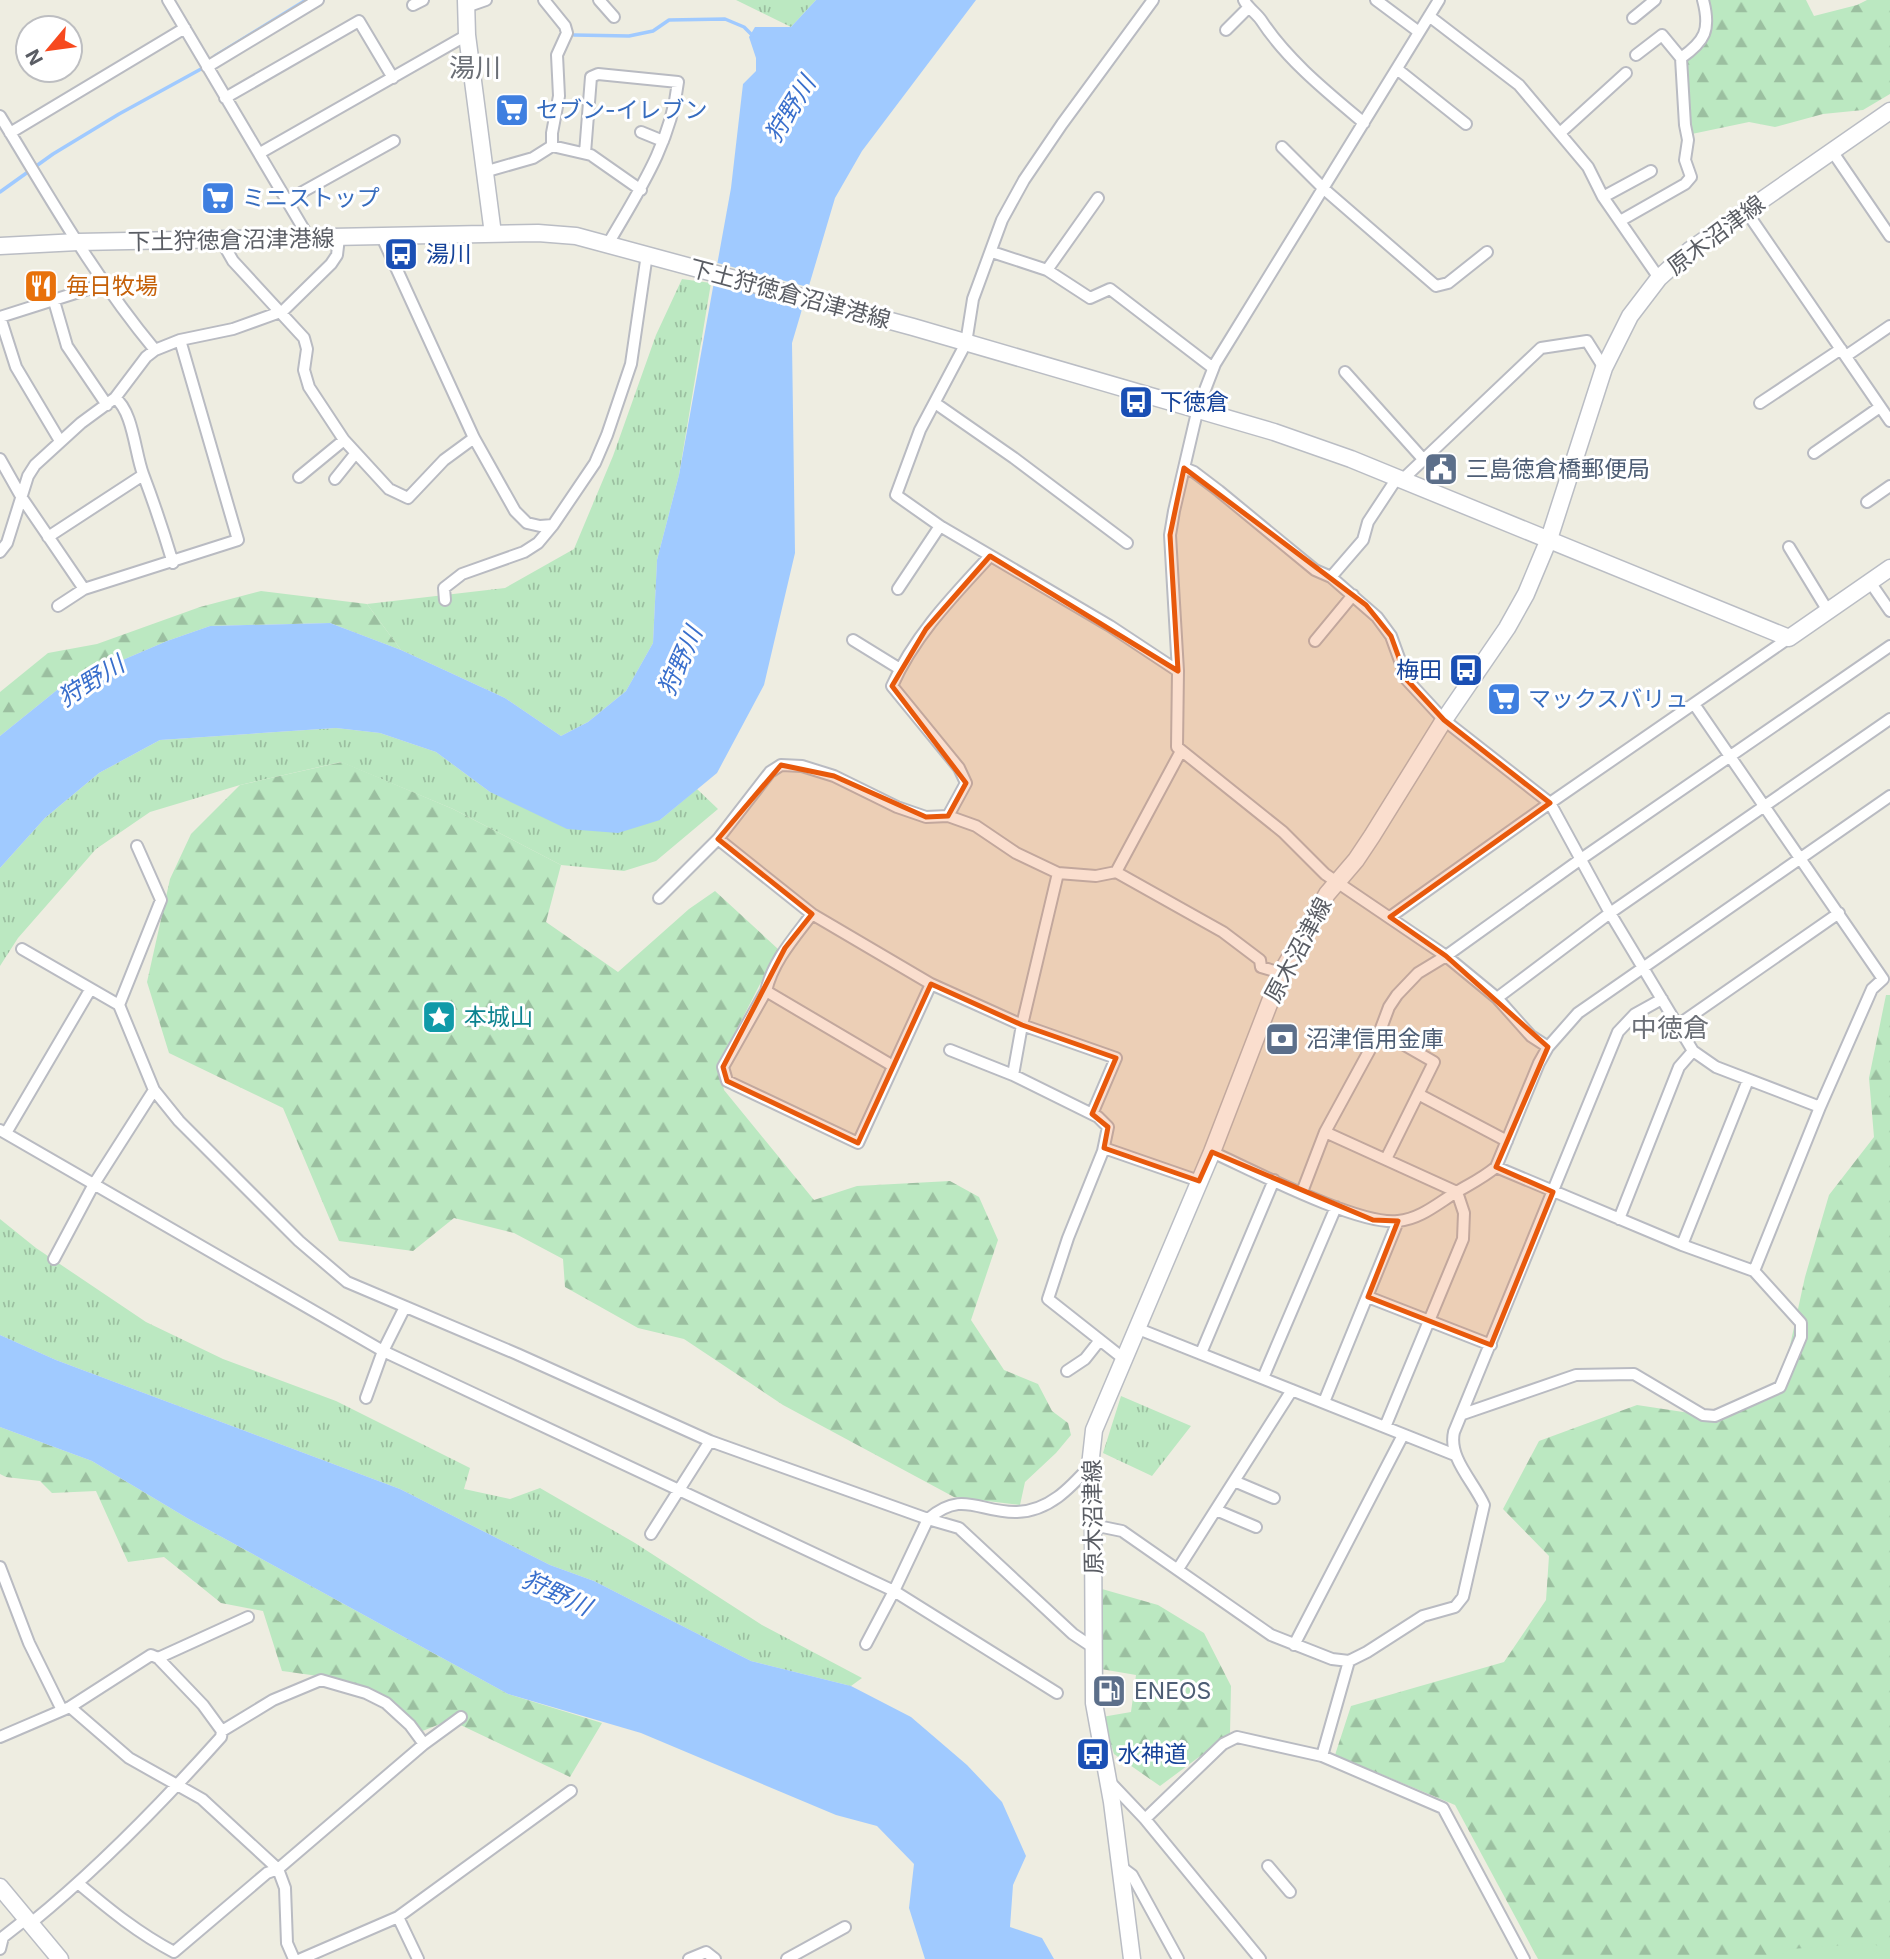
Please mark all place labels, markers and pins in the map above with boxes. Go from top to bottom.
supermarket icon: セブン-イレブン [493,91,531,129]
place label: セブン-イレブン [536,96,708,124]
supermarket icon: ミニストップ [199,179,237,217]
place label: ミニストップ [242,184,380,212]
bus stop icon: 湯川 [382,235,420,273]
place label: 湯川 [426,240,472,268]
restaurant icon: 毎日牧場 [22,267,60,305]
place label: 毎日牧場 [66,272,158,300]
bus stop icon: 下徳倉 [1117,383,1155,421]
place label: 下徳倉 [1160,388,1229,416]
public building icon: 三島徳倉橋郵便局 [1422,450,1460,488]
place label: 三島徳倉橋郵便局 [1466,455,1650,483]
bus stop icon: 梅田 [1447,651,1485,689]
place label: 梅田 [1396,656,1442,684]
supermarket icon: マックスバリュ [1485,680,1523,718]
place label: マックスバリュ [1528,685,1688,713]
place icon: 本城山 [420,998,458,1036]
place label: 本城山 [464,1003,533,1031]
bank icon: 沼津信用金庫 [1263,1020,1301,1058]
place label: 沼津信用金庫 [1306,1025,1444,1053]
fuel station icon: ENEOS [1090,1672,1128,1710]
place label: ENEOS [1134,1677,1211,1705]
bus stop icon: 水神道 [1074,1735,1112,1773]
place label: 水神道 [1118,1740,1187,1768]

